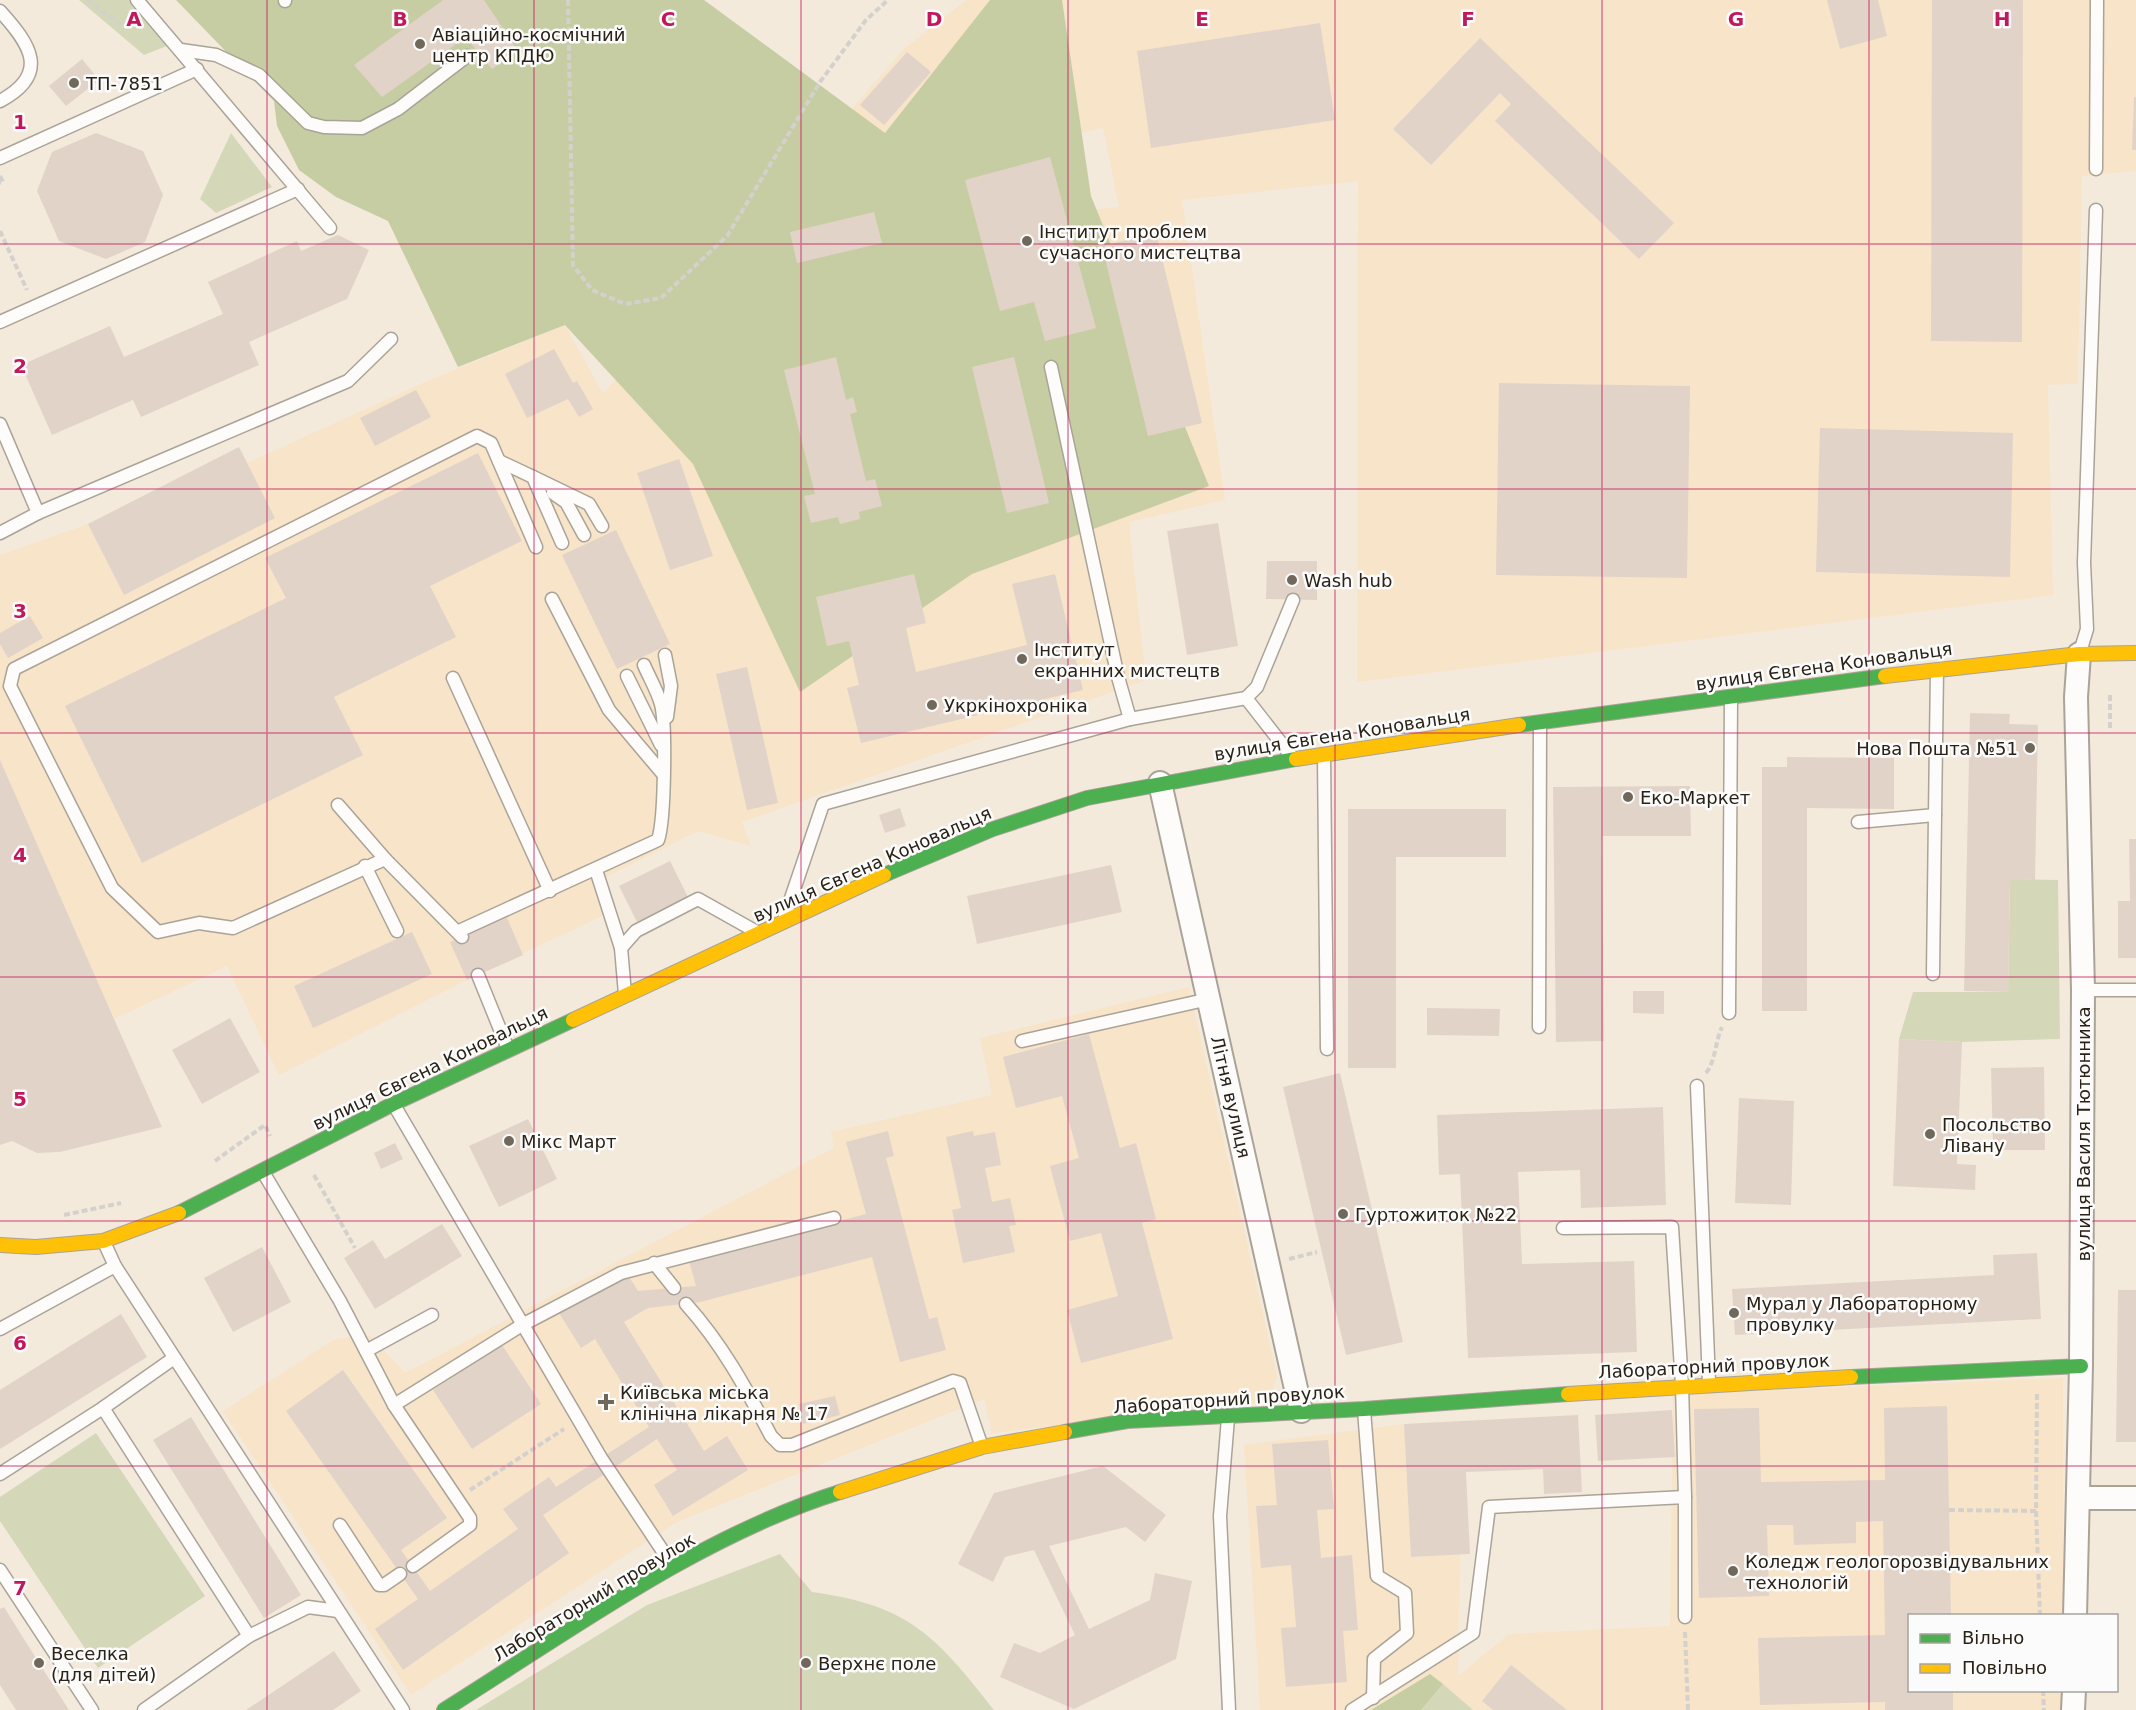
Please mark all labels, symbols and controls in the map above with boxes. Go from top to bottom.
text: A [126,7,142,31]
text: B [392,7,408,31]
text: C [661,7,675,31]
text: D [926,7,942,31]
text: E [1195,7,1209,31]
text: F [1461,7,1475,31]
text: G [1728,7,1744,31]
text: H [1994,7,2010,31]
place label: Авіаційно-космічний центр КПДЮ [432,24,625,66]
marker: Авіаційно-космічний центр КПДЮ [413,37,427,51]
place label: ТП-7851 [85,73,163,94]
marker: ТП-7851 [67,76,81,90]
text: 1 [13,110,27,134]
place label: Інститут проблем сучасного мистецтва [1039,221,1241,263]
marker: Інститут проблем сучасного мистецтва [1020,234,1034,248]
text: 2 [13,354,27,378]
place label: Wash hub [1304,570,1392,591]
marker: Wash hub [1285,573,1299,587]
text: 3 [13,599,27,623]
street label: вулиця Євгена Коновальця [1694,638,1954,694]
place label: Інститут екранних мистецтв [1034,639,1220,681]
marker: Інститут екранних мистецтв [1015,652,1029,666]
place label: Укркінохроніка [944,695,1088,716]
marker: Укркінохроніка [925,698,939,712]
street label: вулиця Євгена Коновальця [1212,703,1472,765]
place label: Нова Пошта №51 [1856,738,2018,759]
marker: Нова Пошта №51 [2023,741,2037,755]
place label: Еко-Маркет [1640,787,1750,808]
marker: Еко-Маркет [1621,790,1635,804]
street label: вулиця Євгена Коновальця [749,802,995,926]
text: 4 [13,843,27,867]
street label: вулиця Євгена Коновальця [309,1002,551,1134]
street label: вулиця Василя Тютюнника [2073,1006,2094,1262]
street label: Літня вулиця [1207,1034,1255,1160]
text: 5 [13,1087,27,1111]
place label: Посольство Лівану [1942,1114,2052,1156]
marker: Посольство Лівану [1923,1127,1937,1141]
place label: Мікс Март [521,1131,617,1152]
marker: Мікс Март [502,1134,516,1148]
place label: Гуртожиток №22 [1355,1204,1517,1225]
marker: Гуртожиток №22 [1336,1207,1350,1221]
place label: Мурал у Лабораторному провулку [1746,1293,1978,1335]
marker: Мурал у Лабораторному провулку [1727,1306,1741,1320]
text: 6 [13,1331,27,1355]
street label: Лабораторний провулок [1598,1349,1830,1383]
street label: Лабораторний провулок [1113,1380,1345,1418]
place label: Київська міська клінічна лікарня № 17 [620,1382,829,1424]
marker: Київська міська клінічна лікарня № 17 [597,1393,615,1411]
street label: Лабораторний провулок [489,1528,699,1666]
place label: Коледж геологорозвідувальних технологій [1745,1551,2049,1593]
marker: Коледж геологорозвідувальних технологій [1726,1564,1740,1578]
text: 7 [13,1576,27,1600]
legend [1908,1614,2118,1692]
text: Вільно [1962,1627,2024,1648]
place label: Веселка (для дітей) [51,1643,156,1685]
place label: Верхнє поле [818,1653,936,1674]
marker: Веселка (для дітей) [32,1656,46,1670]
marker: Верхнє поле [799,1656,813,1670]
text: Повільно [1962,1657,2047,1678]

